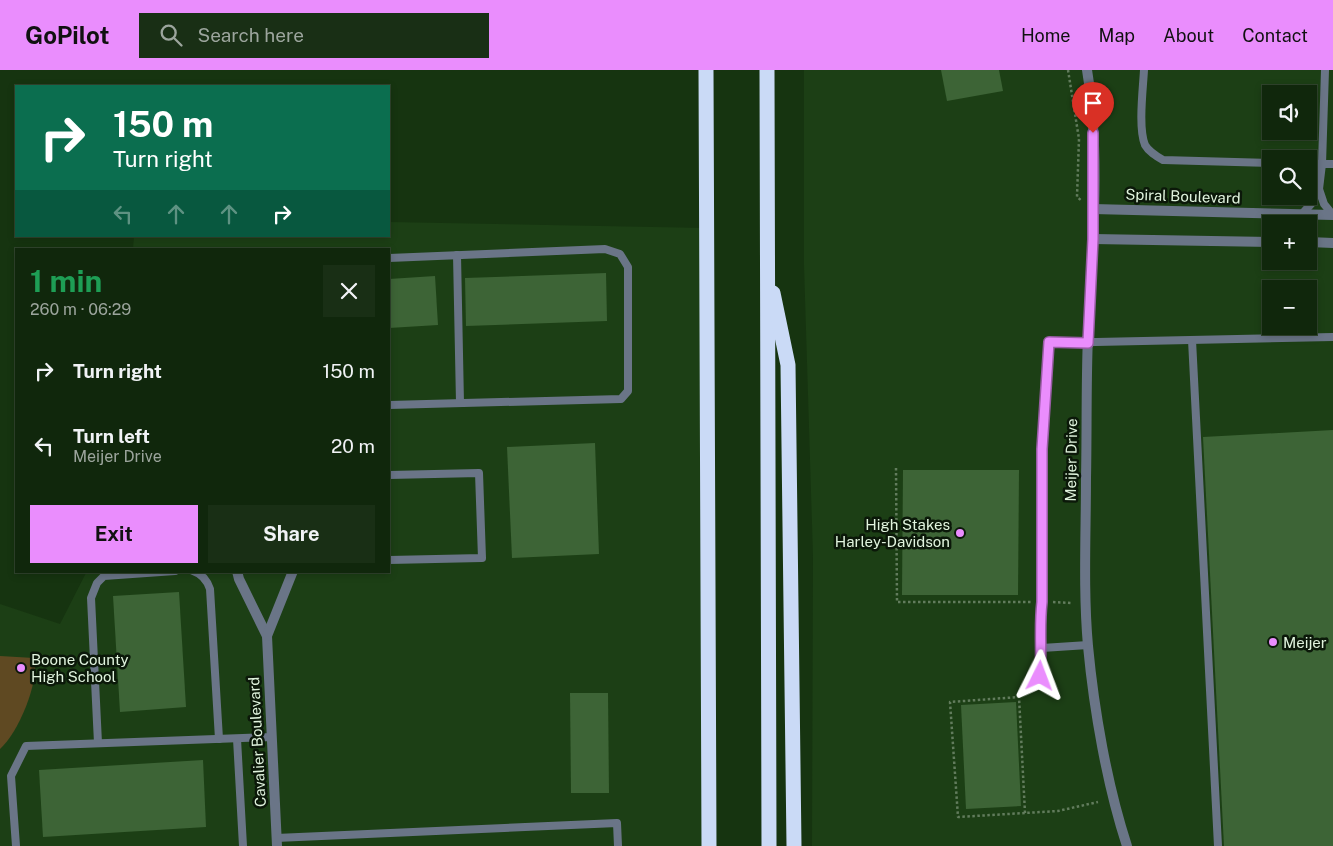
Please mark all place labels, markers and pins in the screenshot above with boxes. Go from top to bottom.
pin [1072,82,1114,133]
place label: High Stakes Harley-Davidson [835,516,950,550]
marker: High Stakes Harley-Davidson [954,527,966,539]
place label: Meijer [1283,634,1327,651]
marker: Meijer [1267,636,1279,648]
place label: Boone County High School [31,651,129,685]
marker: Boone County High School [15,662,27,674]

